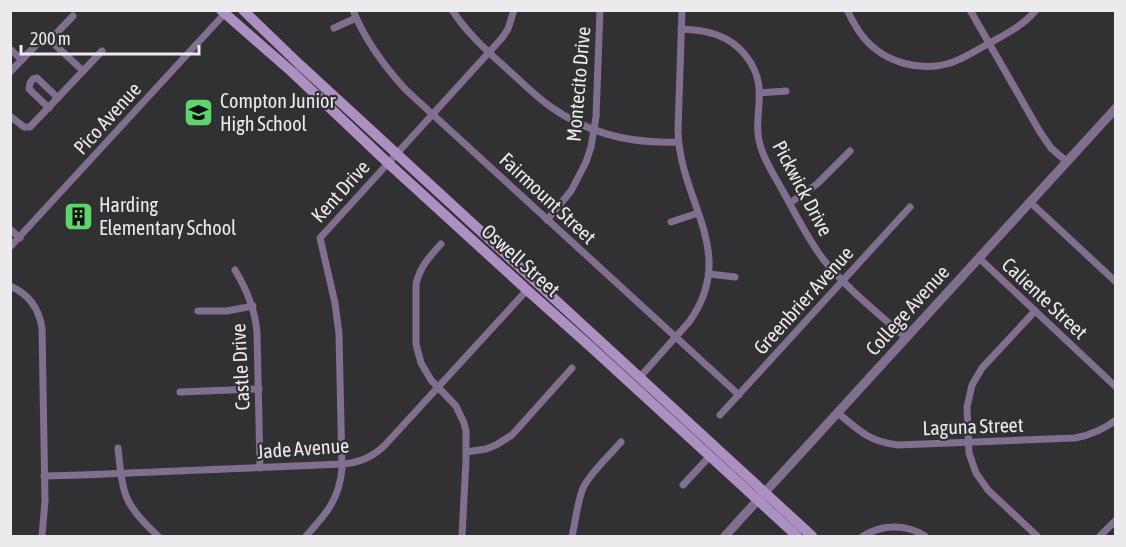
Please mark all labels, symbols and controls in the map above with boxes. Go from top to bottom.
scale bar [21,18,200,56]
street label: Montecito Drive [562,25,594,143]
text: 200 m [30,28,71,49]
street label: Pico Avenue [69,77,145,159]
place label: Compton Junior High School [220,89,336,135]
school or university icon: Compton Junior High School [183,96,215,128]
street label: Pickwick Drive [768,136,838,240]
street label: Fairmount Street [495,148,601,249]
street label: Kent Drive [306,155,374,227]
place label: Harding Elementary School [99,193,237,239]
building icon: Harding Elementary School [62,200,94,232]
street label: Oswell Street [477,219,565,301]
street label: Greenbrier Avenue [749,241,857,359]
street label: Caliente Street [998,253,1093,343]
street label: College Avenue [861,260,953,360]
street label: Castle Drive [226,323,254,411]
street label: Laguna Street [922,413,1024,439]
street label: Jade Avenue [256,433,350,463]

